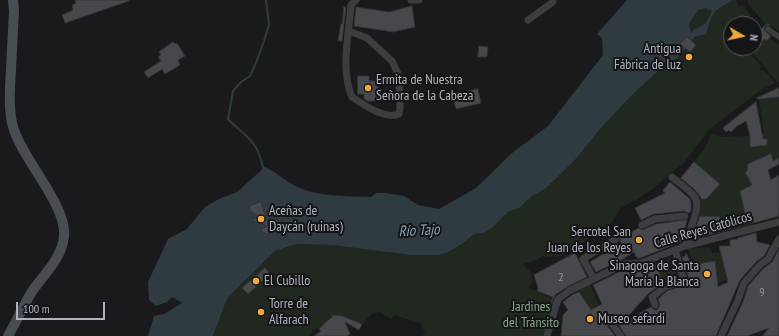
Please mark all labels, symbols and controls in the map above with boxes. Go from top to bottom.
north arrow [723,16,763,56]
text: N [746,34,761,42]
place label: Antigua Fábrica de luz [614,41,681,74]
marker: Antigua Fábrica de luz [684,52,694,62]
place label: Ermita de Nuestra Señora de la Cabeza [376,72,473,104]
marker: Ermita de Nuestra Señora de la Cabeza [363,83,373,93]
place label: Aceñas de Daycán (ruinas) [269,203,343,236]
street label: Calle Reyes Católicos [652,208,754,252]
marker: Aceñas de Daycán (ruinas) [256,214,266,224]
water label: Río Tajo [398,221,440,241]
place label: Sercotel San Juan de los Reyes [548,224,631,256]
marker: Sercotel San Juan de los Reyes [634,235,644,245]
place label: Sinagoga de Santa María la Blanca [610,258,699,290]
marker: Sinagoga de Santa María la Blanca [702,269,712,279]
house number: 2 [558,271,564,285]
place label: El Cubillo [264,273,310,289]
marker: El Cubillo [251,276,261,286]
house number: 9 [759,286,765,300]
scale bar [18,294,107,320]
place label: Torre de Alfarach [269,296,309,328]
park label: Jardines del Tránsito [503,299,559,332]
text: 100 m [23,301,50,316]
marker: Torre de Alfarach [256,307,266,317]
place label: Museo sefardi [598,311,665,327]
marker: Museo sefardi [585,314,595,324]

